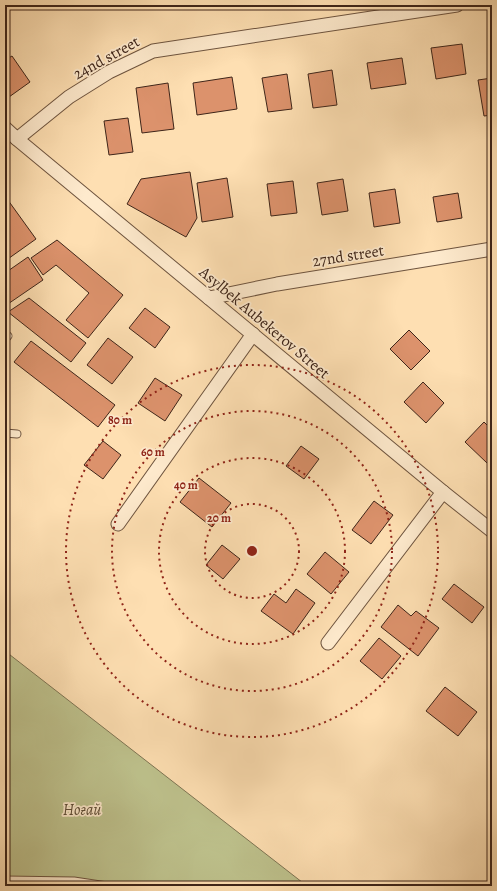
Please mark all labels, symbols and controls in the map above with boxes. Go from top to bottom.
street label: 24nd street [69,31,144,85]
street label: 27nd street [311,239,386,272]
street label: Asylbek Aubekerov Street [194,261,334,384]
text: 80 m [108,412,132,428]
text: 60 m [141,444,165,460]
text: 40 m [174,477,198,493]
text: 20 m [207,510,231,526]
centre of rings [245,544,259,558]
park label: Ноғай [63,799,101,821]

